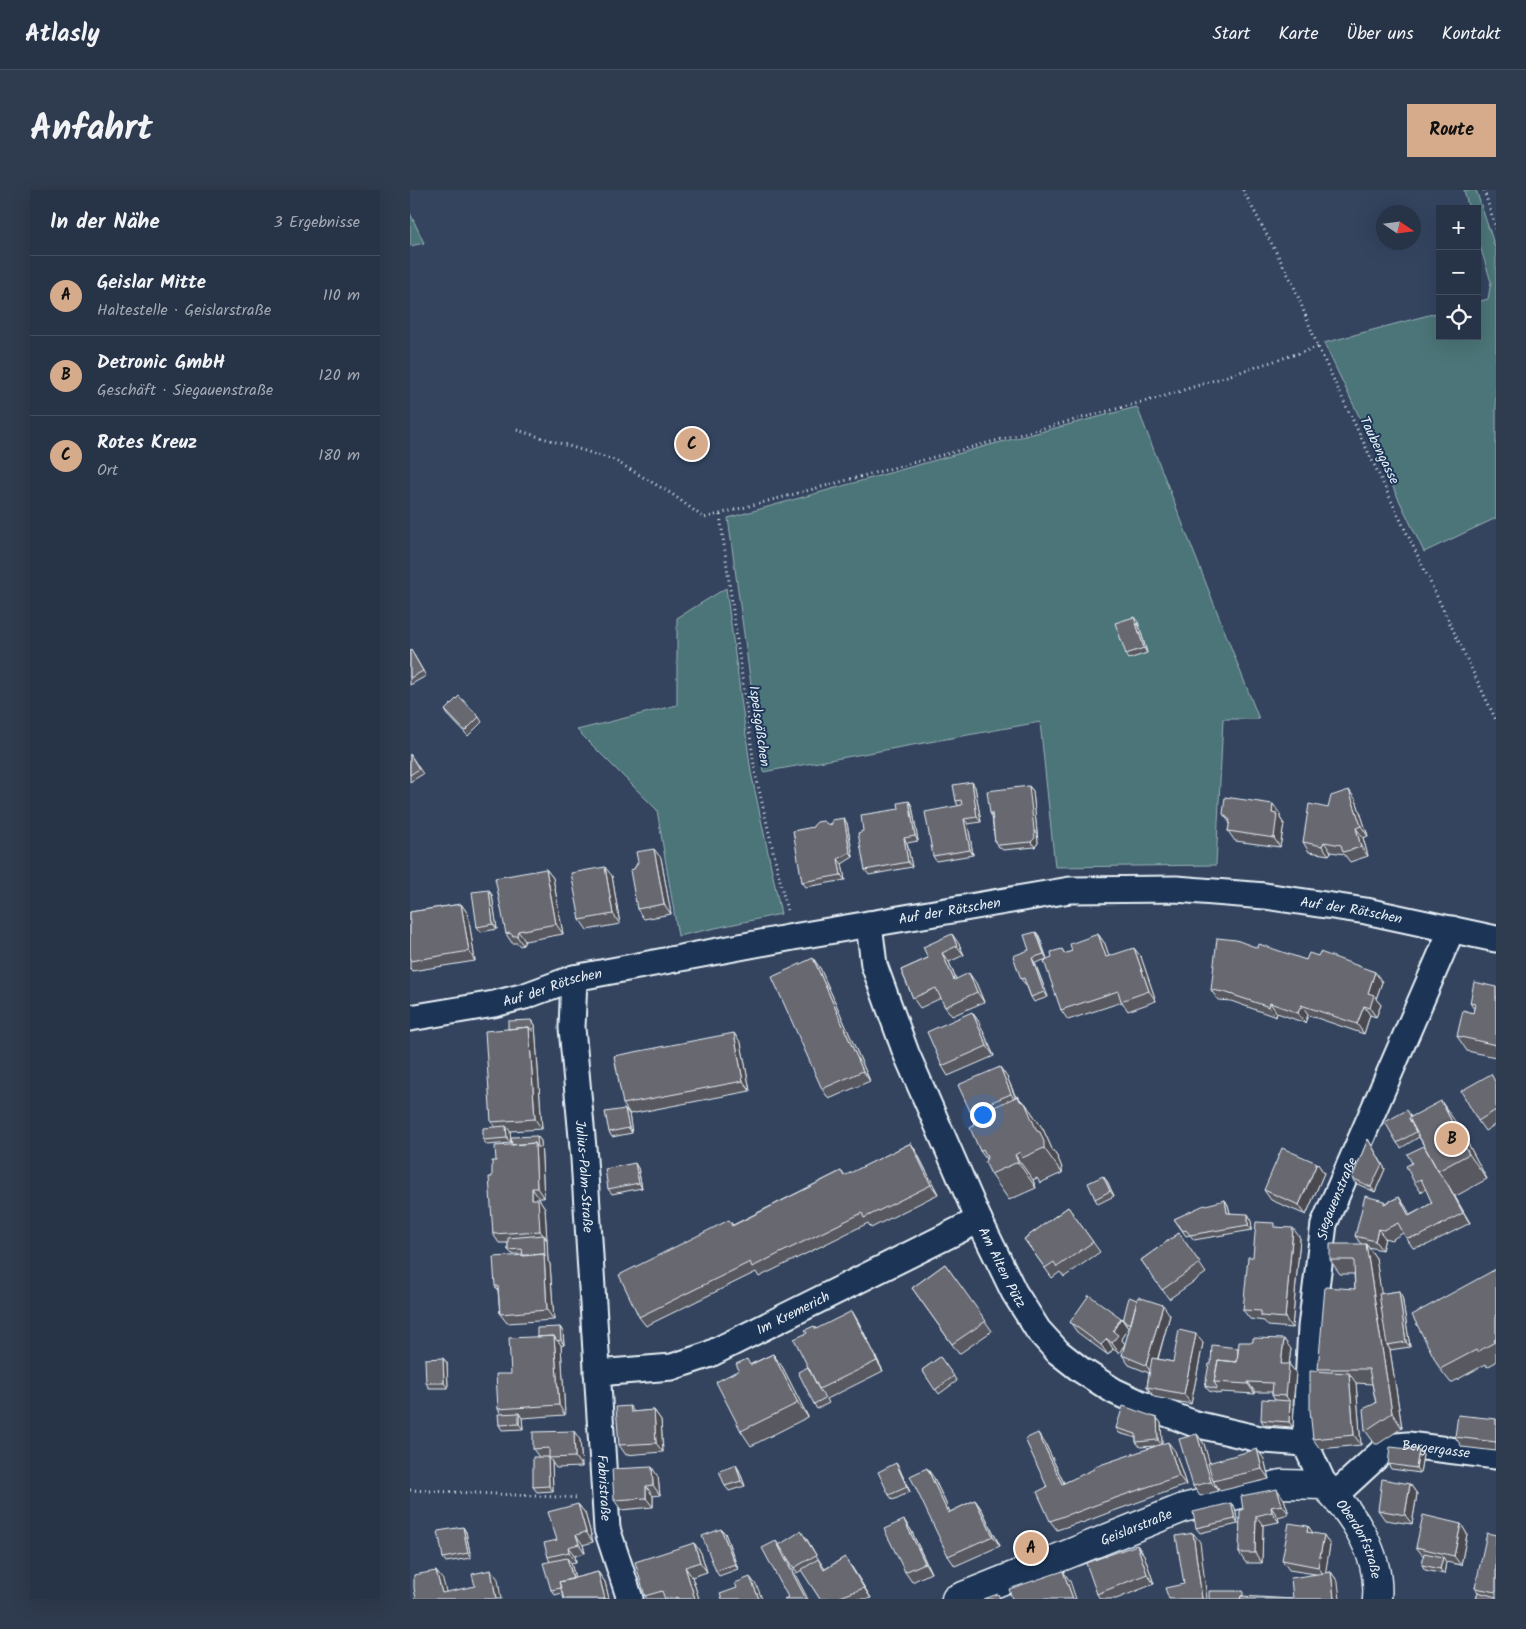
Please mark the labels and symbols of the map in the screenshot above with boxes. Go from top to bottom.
north arrow [1376,205,1421,250]
street label: Taubengasse [1353,413,1405,489]
pin: C [676,425,708,463]
street label: Ispelsgäßchen [742,684,776,768]
street label: Auf der Rötschen [1299,891,1404,931]
street label: Auf der Rötschen [897,892,1002,931]
street label: Auf der Rötschen [500,963,604,1013]
your location [970,1102,996,1128]
street label: Julius-Palm-Straße [568,1119,599,1234]
pin: B [1436,1120,1468,1158]
street label: Siegauenstraße [1312,1153,1364,1241]
street label: Am Alten Pütz [972,1224,1031,1313]
street label: Im Kremerich [753,1286,834,1341]
street label: Bergergasse [1401,1435,1472,1465]
street label: Fabristraße [590,1454,617,1522]
street label: Oberdorfstraße [1330,1495,1387,1581]
street label: Geislarstraße [1097,1503,1176,1552]
pin: A [1015,1529,1047,1567]

